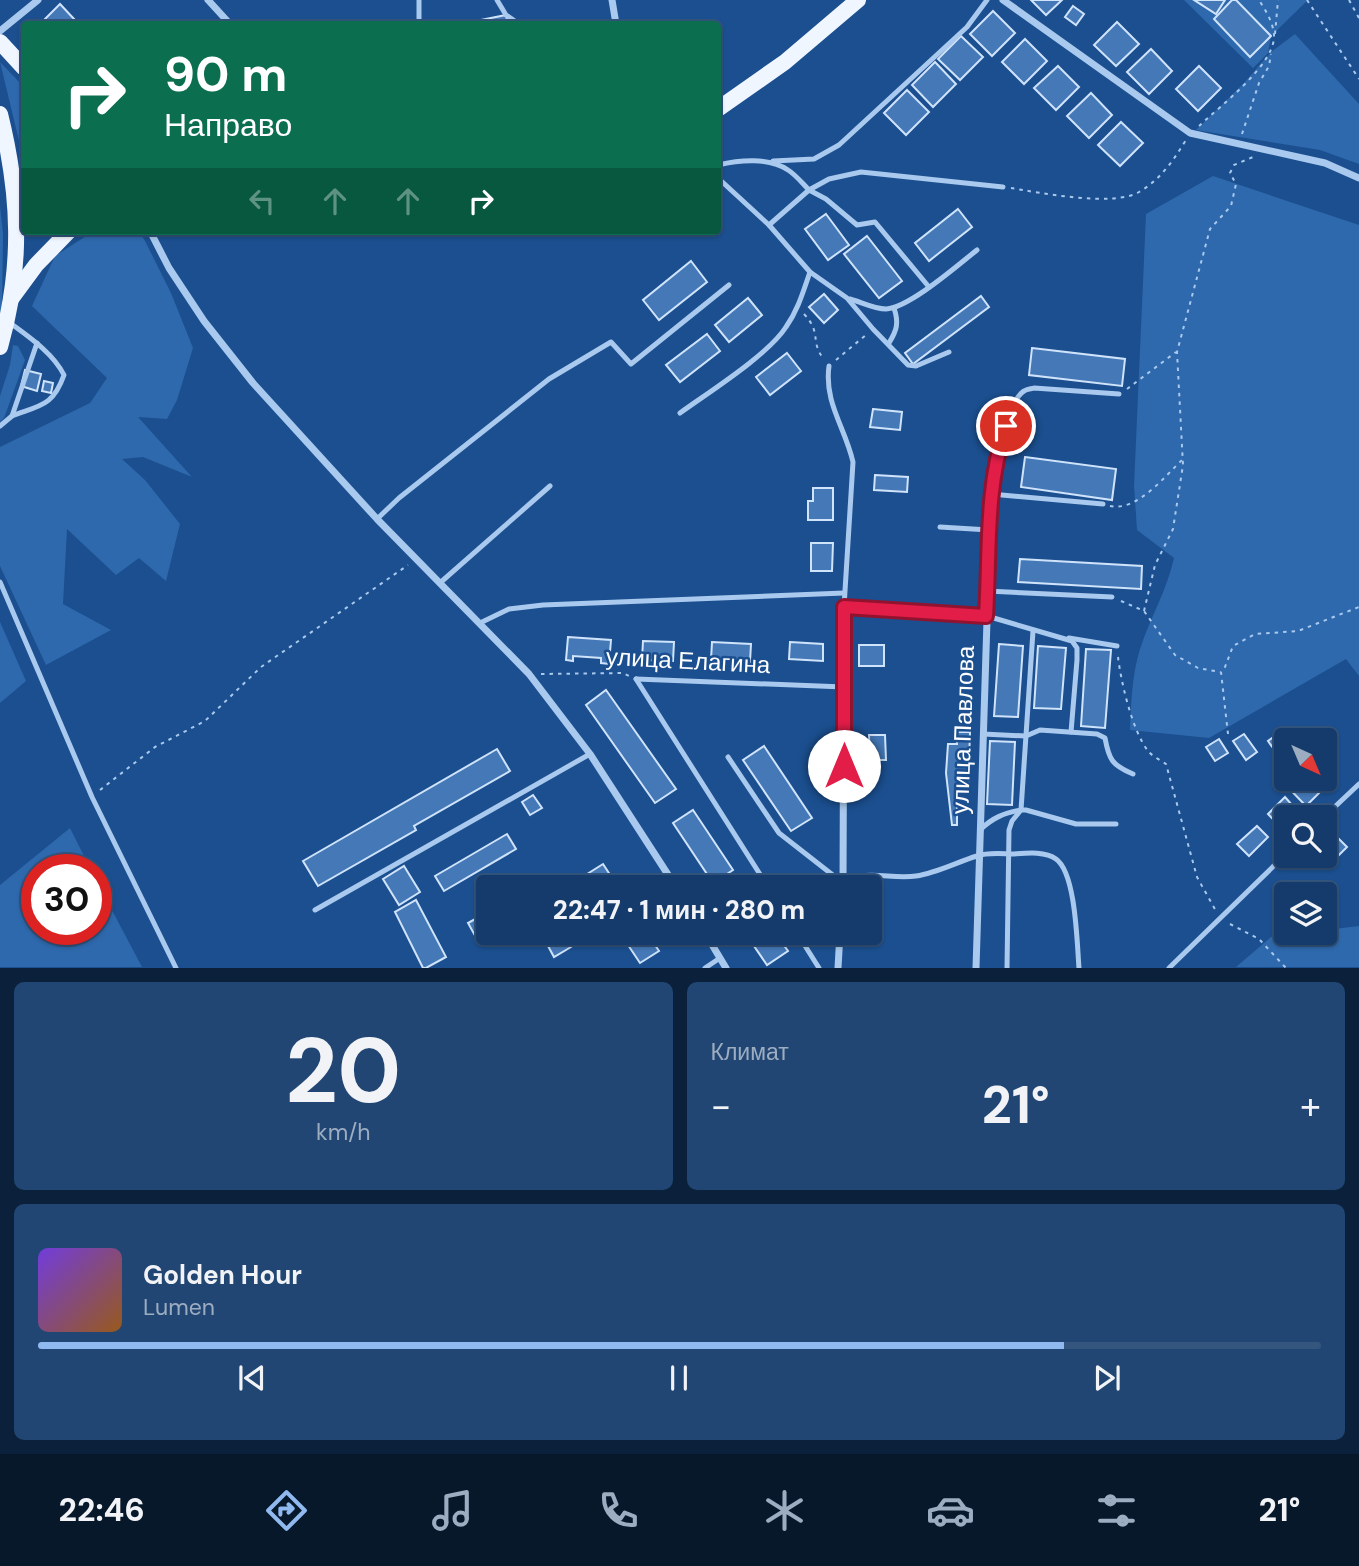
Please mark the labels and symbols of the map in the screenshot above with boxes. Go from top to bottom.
pin [976,396,1036,456]
street label: улица Елагина [605,641,772,680]
street label: улица Павлова [944,645,981,815]
north arrow [1274,728,1337,791]
position arrow [807,729,881,803]
speed limit sign: 30 [21,854,112,945]

